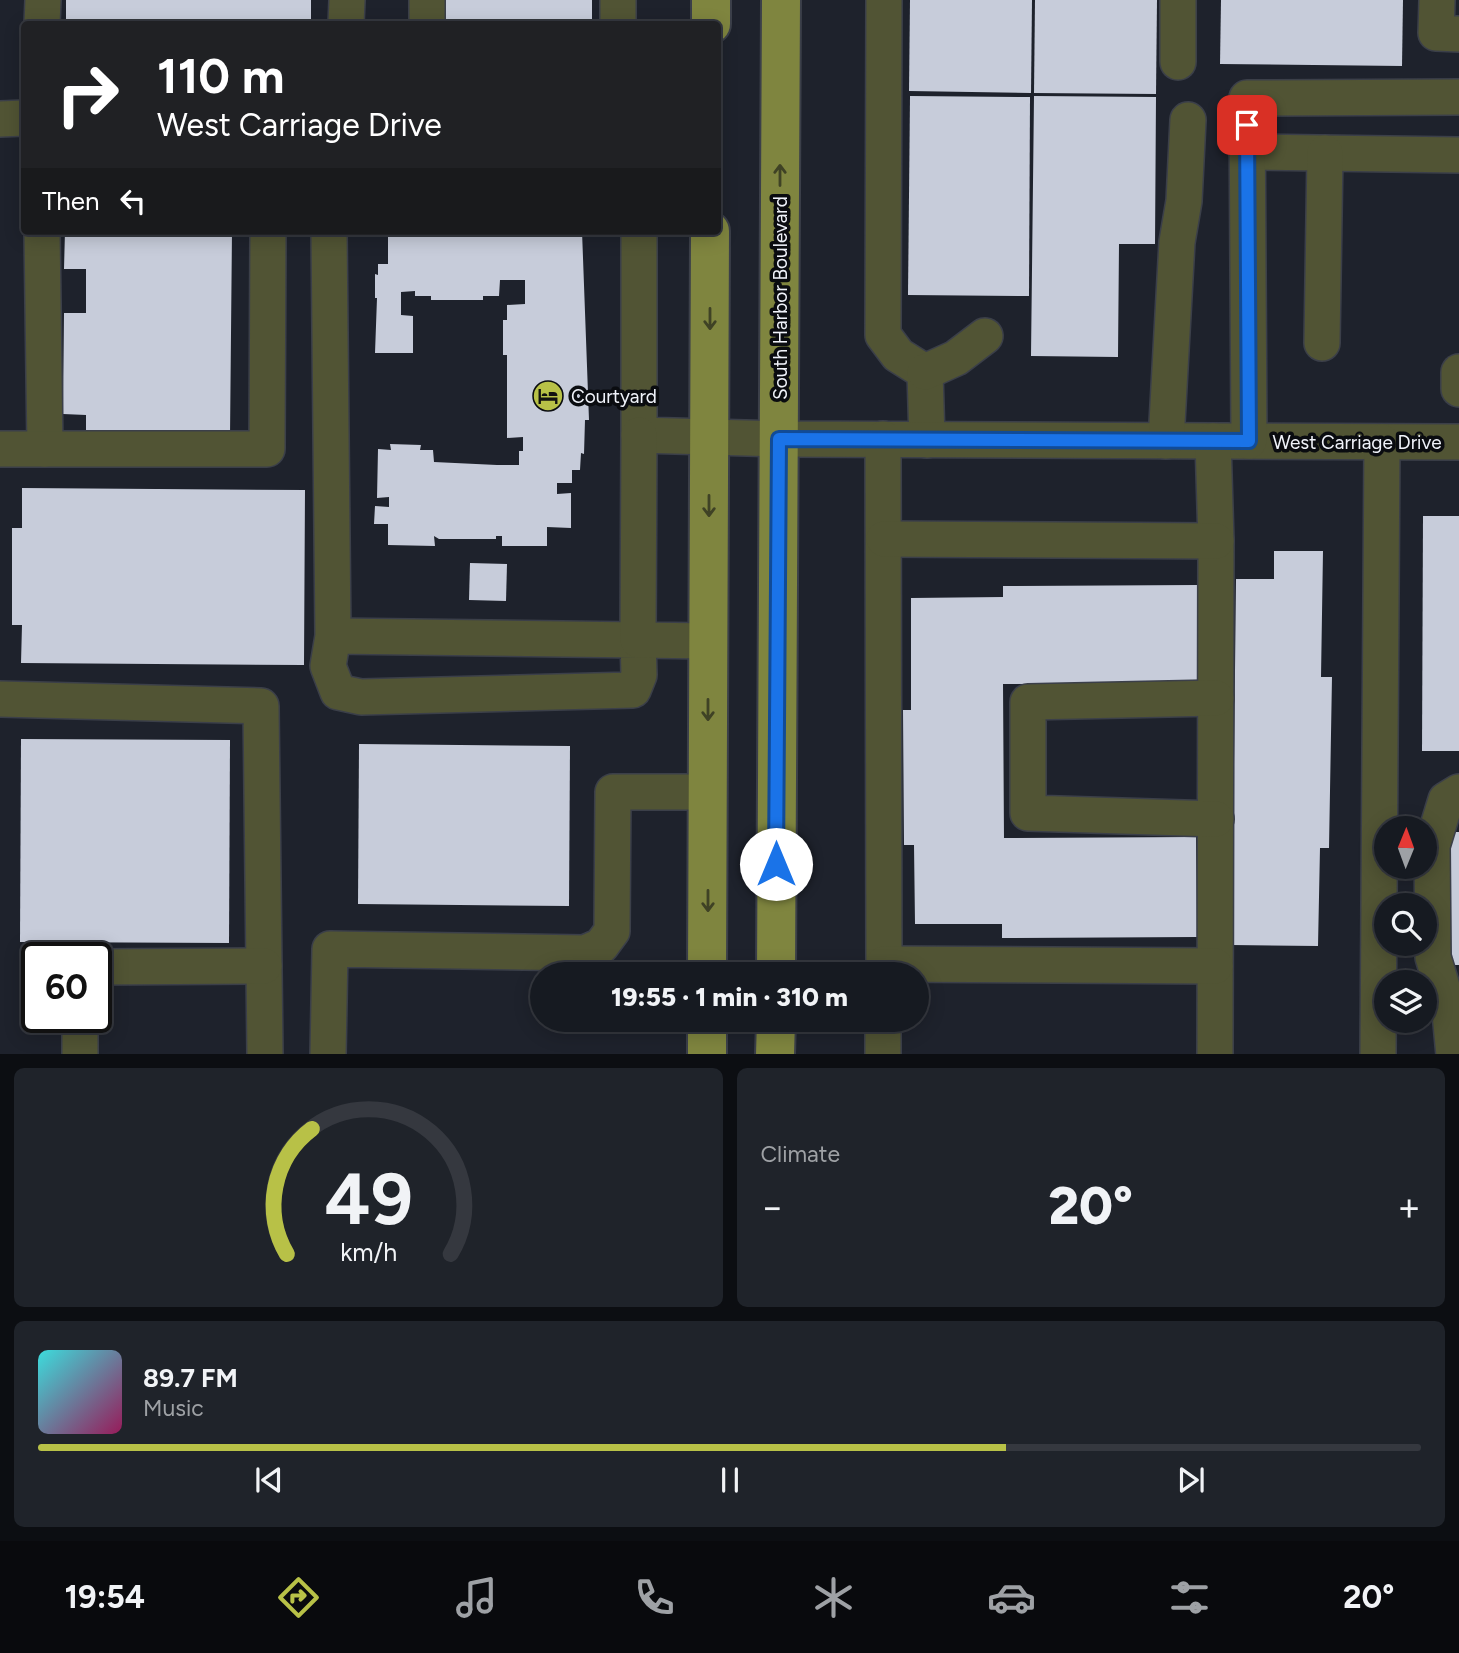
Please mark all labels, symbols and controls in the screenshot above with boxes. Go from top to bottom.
text: 110 m [157,46,285,105]
icon: right [42,49,133,140]
pin [1217,95,1277,155]
text: West Carriage Drive [157,106,442,144]
icon: arrive [1228,106,1266,144]
one-way arrow [773,163,787,186]
icon: left [114,182,152,220]
text: Then [42,185,100,217]
street label: South Harbor Boulevard [769,196,792,400]
one-way arrow [703,308,717,331]
hotel icon: Courtyard [531,379,565,413]
place label: Courtyard [571,385,657,408]
street label: West Carriage Drive [1272,431,1442,454]
one-way arrow [702,495,716,518]
one-way arrow [701,698,715,721]
north arrow [1374,816,1437,878]
map controls [1374,816,1437,1033]
position arrow [739,827,813,901]
one-way arrow [701,890,715,913]
button: search [1374,893,1437,956]
speed limit sign: 60 [21,942,112,1033]
button: layers [1374,970,1437,1033]
text: 19:55 · 1 min · 310 m [611,981,848,1013]
text: Climate [761,1140,840,1168]
text: 49 [324,1155,412,1242]
text: 20° [1049,1175,1133,1237]
text: − [761,1184,784,1230]
text: + [1397,1184,1421,1230]
text: km/h [340,1236,397,1266]
text: 89.7 FM [143,1362,238,1394]
text: Music [143,1394,204,1422]
icon: previous [250,1461,288,1499]
icon: pause [711,1461,749,1499]
icon: next [1172,1461,1210,1499]
icon: directions [274,1573,323,1622]
icon: music [452,1573,501,1622]
icon: phone [630,1573,679,1622]
icon: climate [809,1573,858,1622]
icon: car [987,1573,1036,1622]
icon: filters [1165,1573,1214,1622]
text: 19:54 [65,1578,145,1616]
text: 20° [1343,1578,1394,1616]

